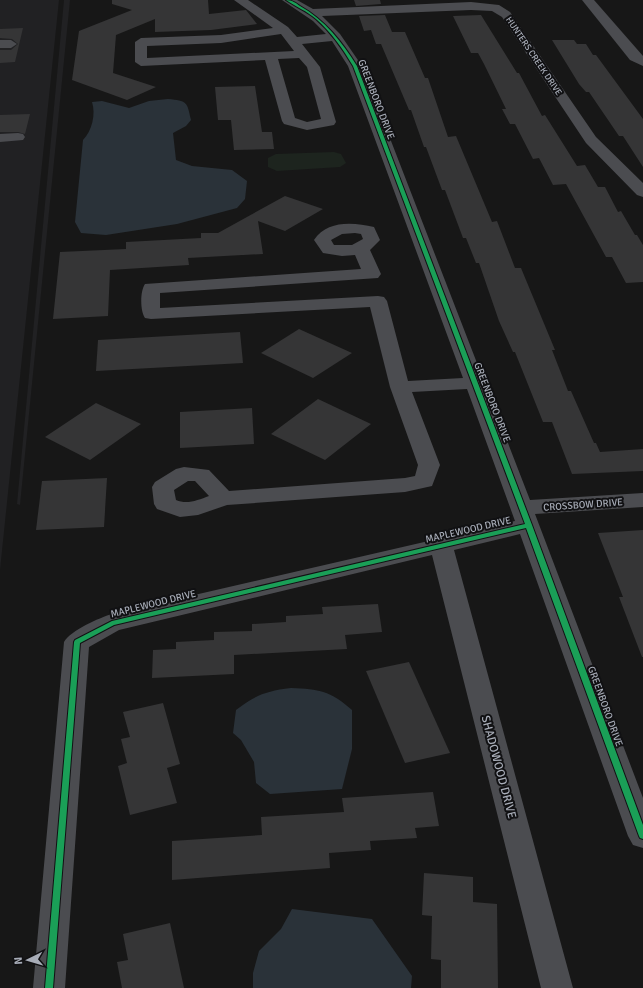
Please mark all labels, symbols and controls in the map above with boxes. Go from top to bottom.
street label: HUNTERS CREEK DRIVE [503,15,564,98]
street label: GREENBORO DRIVE [355,58,397,141]
street label: GREENBORO DRIVE [471,361,513,444]
street label: CROSSBOW DRIVE [543,496,624,514]
street label: MAPLEWOOD DRIVE [424,514,513,546]
street label: MAPLEWOOD DRIVE [109,587,198,620]
street label: GREENBORO DRIVE [585,665,625,748]
street label: SHADOWOOD DRIVE [478,714,520,821]
north arrow [8,940,48,980]
text: N [12,956,25,965]

